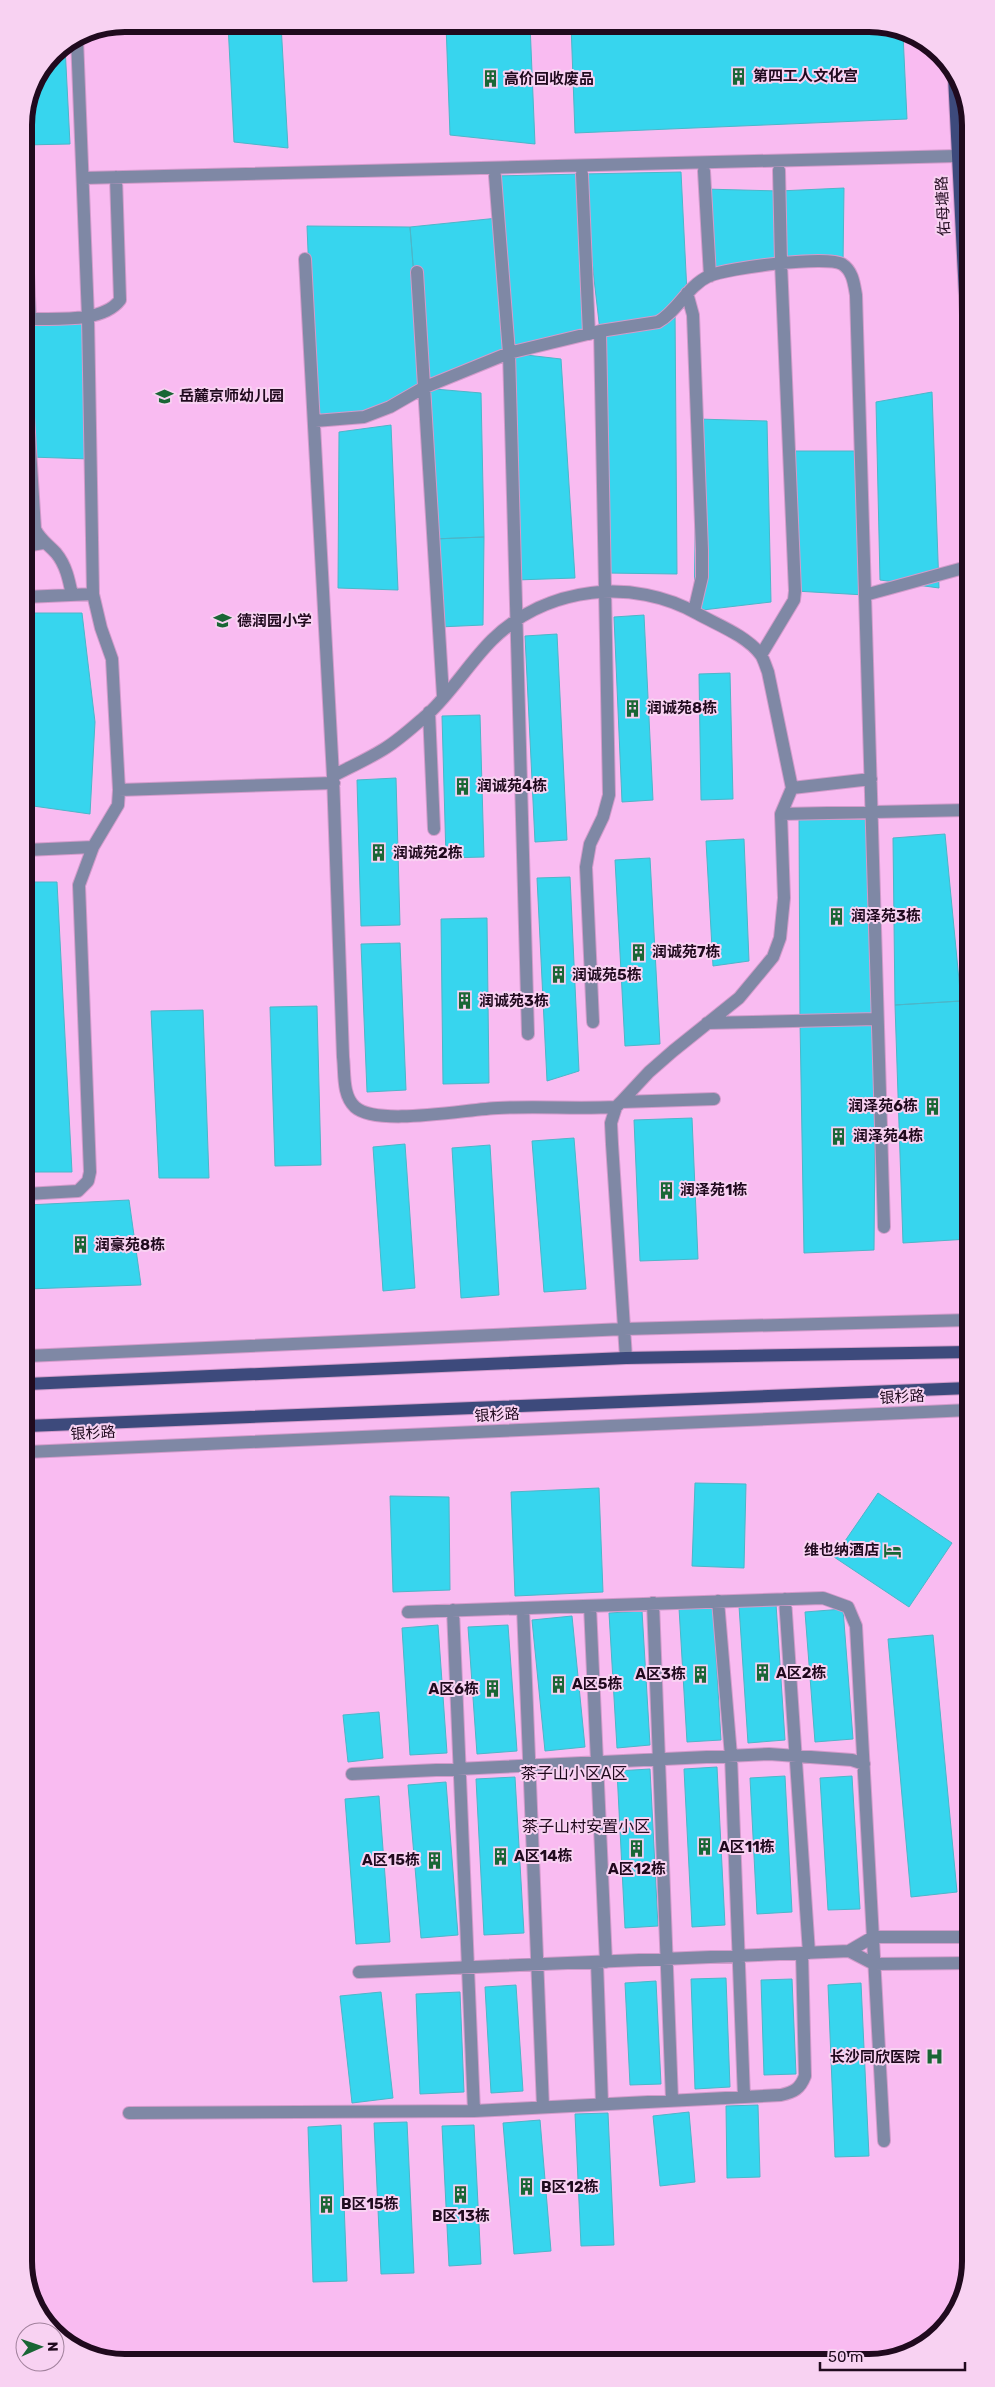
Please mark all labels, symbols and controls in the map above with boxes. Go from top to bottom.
building icon: 第四工人文化宫 [729,66,749,86]
place label: 第四工人文化宫 [753,67,858,85]
building icon: 高价回收废品 [480,69,500,89]
place label: 高价回收废品 [504,70,594,88]
street label: 佑母塘路 [932,176,954,236]
school or university icon: 岳麓京师幼儿园 [155,386,175,406]
place label: 岳麓京师幼儿园 [179,387,284,405]
school or university icon: 德润园小学 [213,611,233,631]
place label: 德润园小学 [237,612,312,630]
building icon: 润诚苑8栋 [623,698,643,718]
place label: 润诚苑8栋 [647,699,717,717]
building icon: 润诚苑4栋 [453,776,473,796]
place label: 润诚苑4栋 [477,777,547,795]
building icon: 润诚苑2栋 [369,843,389,863]
place label: 润诚苑2栋 [393,844,463,862]
building icon: 润泽苑3栋 [827,906,847,926]
place label: 润泽苑3栋 [851,907,921,925]
building icon: 润诚苑7栋 [628,942,648,962]
place label: 润诚苑7栋 [652,943,721,961]
building icon: 润诚苑5栋 [548,965,568,985]
place label: 润诚苑5栋 [572,966,642,984]
building icon: 润诚苑3栋 [455,991,475,1011]
place label: 润诚苑3栋 [479,992,549,1010]
building icon: 润泽苑6栋 [922,1096,942,1116]
place label: 润泽苑6栋 [848,1097,918,1115]
building icon: 润泽苑4栋 [829,1126,849,1146]
place label: 润泽苑4栋 [853,1127,923,1145]
building icon: 润泽苑1栋 [656,1180,676,1200]
place label: 润泽苑1栋 [680,1181,747,1199]
building icon: 润豪苑8栋 [71,1235,91,1255]
place label: 润豪苑8栋 [95,1236,165,1254]
street label: 银杉路 [879,1387,925,1407]
street label: 银杉路 [474,1405,520,1425]
street label: 银杉路 [70,1423,116,1443]
hotel icon: 维也纳酒店 [883,1540,903,1560]
place label: 维也纳酒店 [804,1541,879,1559]
building icon: A区2栋 [752,1663,772,1683]
building icon: A区3栋 [690,1664,710,1684]
place label: A区2栋 [776,1664,827,1682]
place label: A区3栋 [635,1665,686,1683]
building icon: A区5栋 [548,1674,568,1694]
place label: A区5栋 [572,1675,622,1693]
building icon: A区6栋 [483,1679,503,1699]
place label: A区6栋 [428,1680,479,1698]
district label: 茶子山小区A区 [521,1764,627,1783]
district label: 茶子山村安置小区 [522,1817,650,1836]
building icon: A区11栋 [695,1837,715,1857]
building icon: A区12栋 [627,1838,647,1858]
place label: A区11栋 [719,1838,775,1856]
building icon: A区14栋 [490,1846,510,1866]
place label: A区14栋 [514,1847,572,1865]
building icon: A区15栋 [424,1850,444,1870]
place label: A区15栋 [362,1851,420,1869]
place label: A区12栋 [608,1860,666,1878]
hospital icon: 长沙同欣医院 [924,2047,944,2067]
place label: 长沙同欣医院 [830,2048,920,2066]
building icon: B区12栋 [517,2177,537,2197]
place label: B区12栋 [541,2178,599,2196]
building icon: B区13栋 [451,2185,471,2205]
building icon: B区15栋 [317,2194,337,2214]
place label: B区15栋 [341,2195,399,2213]
place label: B区13栋 [432,2207,490,2225]
north arrow [15,2322,65,2372]
scale bar [820,2340,965,2372]
text: N [44,2341,61,2352]
text: 50 m [828,2348,863,2366]

